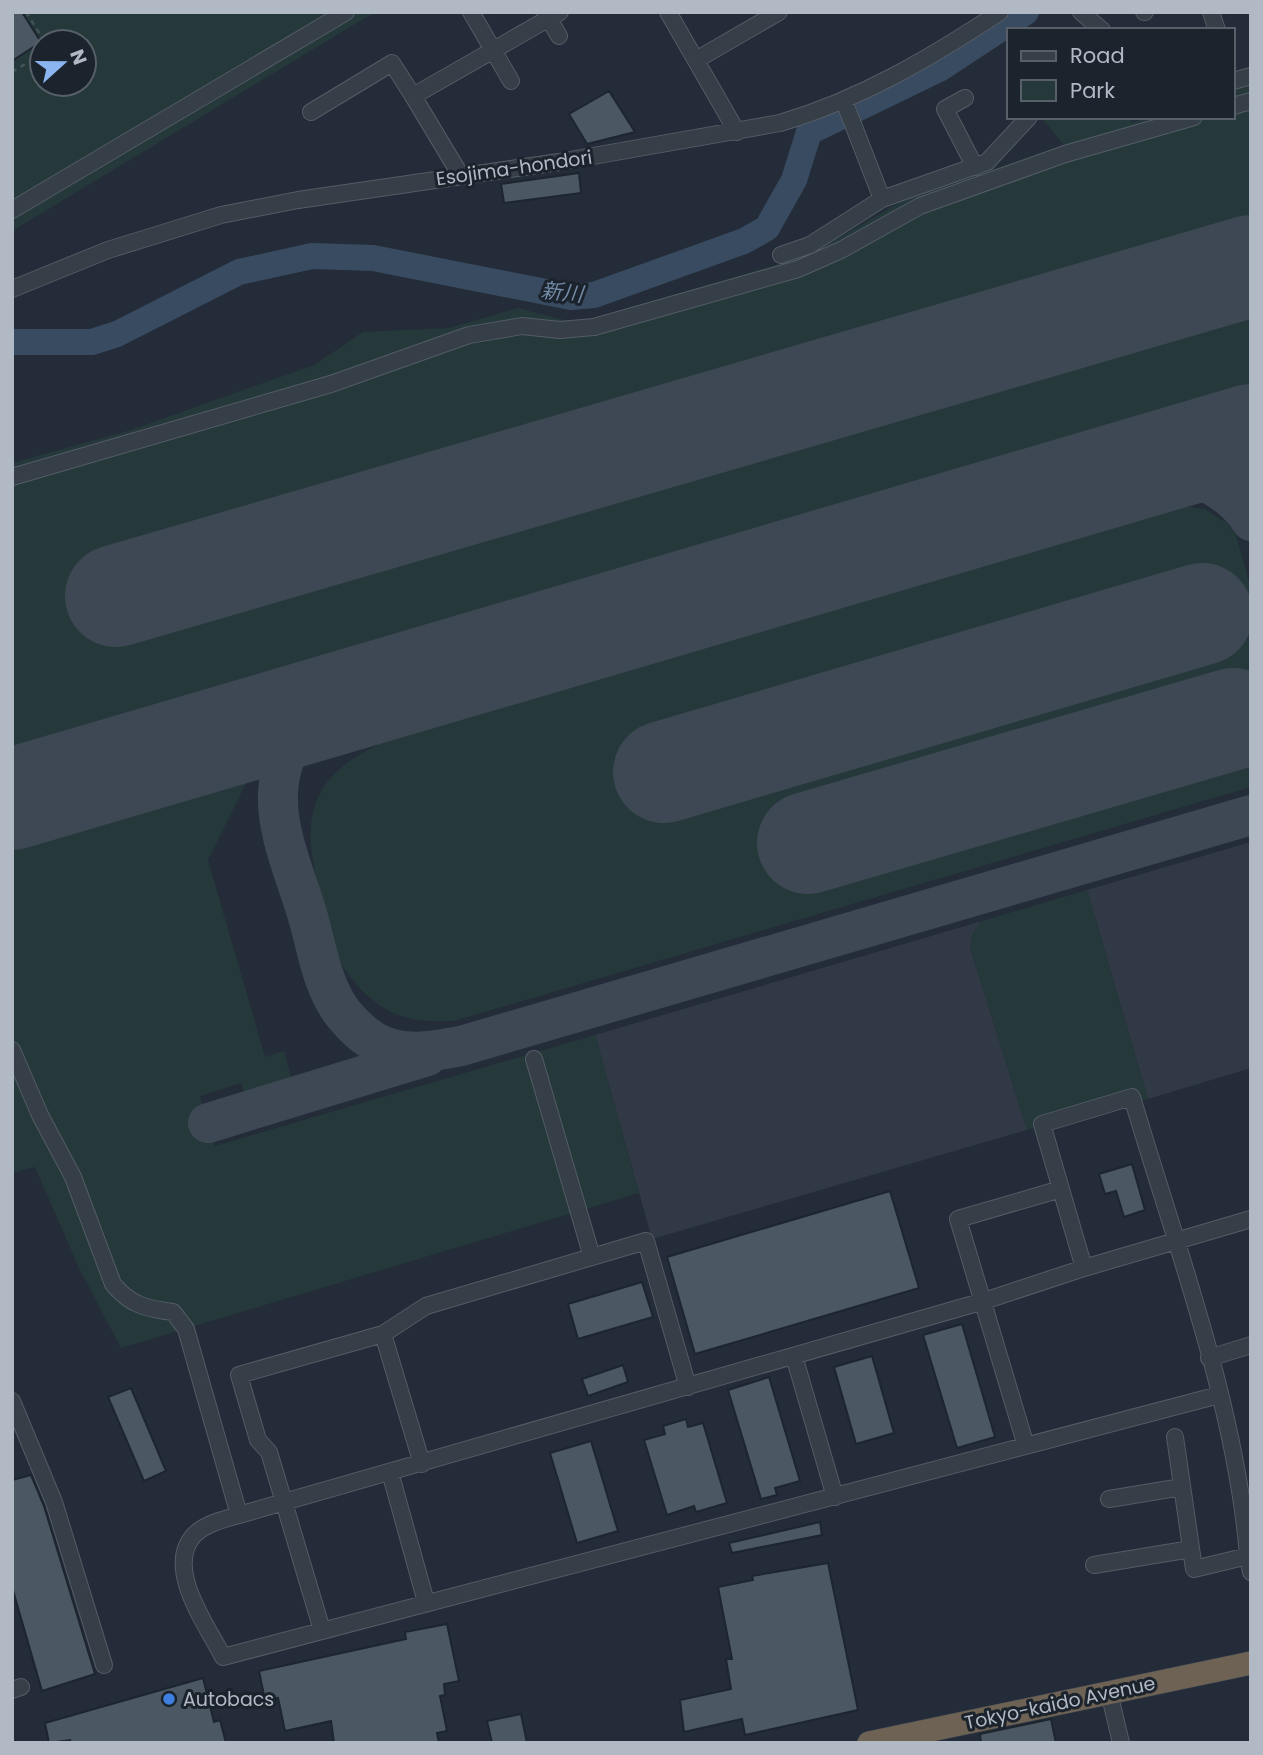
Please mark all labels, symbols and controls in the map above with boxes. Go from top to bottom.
north arrow [28,28,98,98]
legend [1007,28,1235,119]
text: Road [1070,41,1125,70]
text: N [63,46,94,69]
text: Park [1070,76,1115,105]
street label: Esojima-hondori [434,144,594,192]
water label: 新川 [540,275,586,309]
street label: Tokyo-kaido Avenue [962,1670,1158,1736]
place label: Autobacs [183,1686,274,1713]
marker: Autobacs [161,1691,177,1707]

